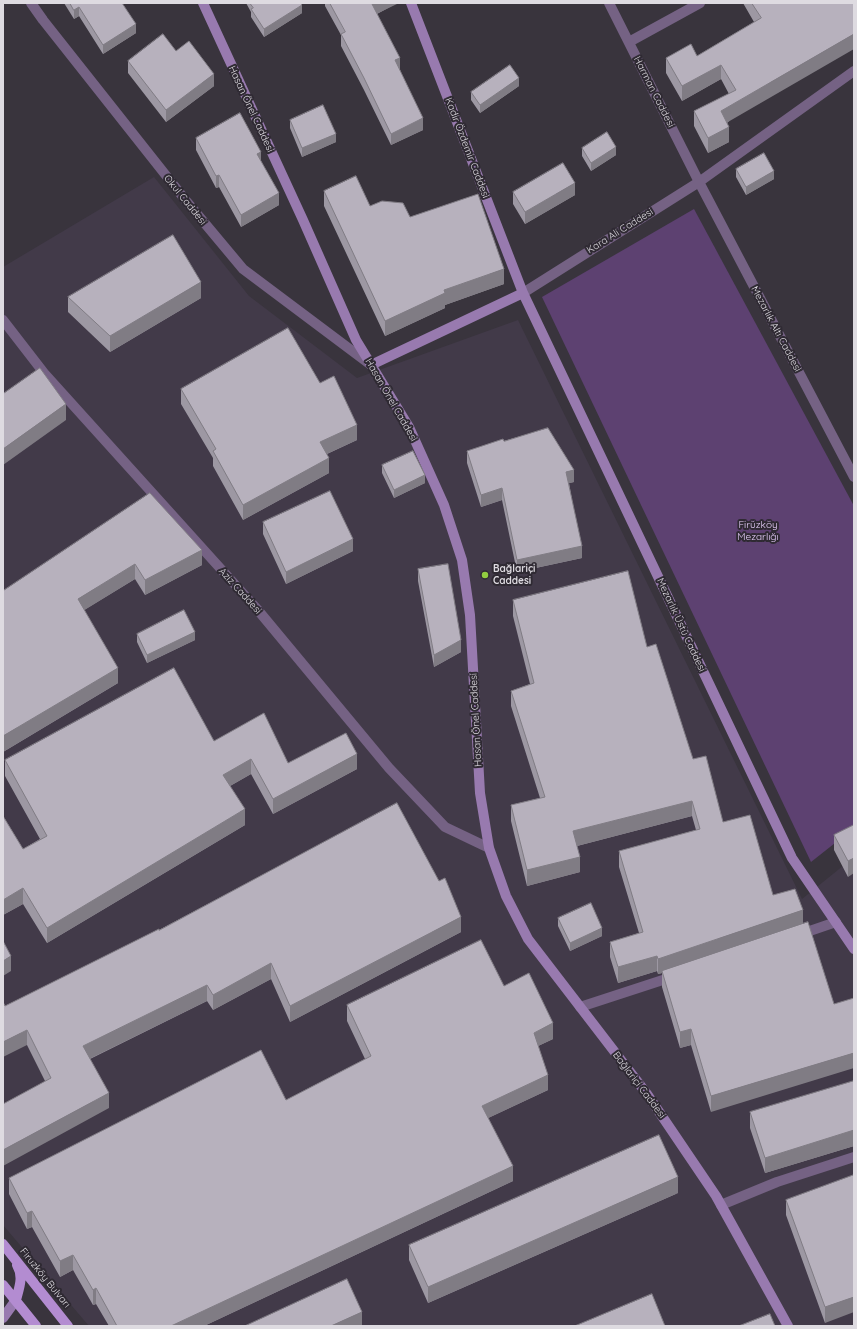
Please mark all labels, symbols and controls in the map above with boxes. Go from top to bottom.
street label: Harman Caddesi [631,55,677,129]
street label: Hasan Önel Caddesi [226,64,276,154]
street label: Kadir Özdemir Caddesi [442,96,492,200]
street label: Okul Caddesi [161,173,209,227]
street label: Kara Ali Caddesi [585,206,655,256]
street label: Mezarlık Altı Caddesi [748,284,804,374]
street label: Hasan Önel Caddesi [362,356,420,444]
park label: Firüzköy Mezarlığı [737,519,779,542]
place label: Bağlariçi Caddesi [493,563,535,586]
street label: Aziz Caddesi [216,565,264,617]
marker: Bağlariçi Caddesi [480,570,490,580]
street label: Mezarlık Üstü Caddesi [654,576,708,674]
street label: Hasan Önel Caddesi [468,673,484,767]
street label: Bağlariçi Caddesi [610,1049,668,1121]
street label: Firuzköy Bulvarı [17,1246,73,1310]

